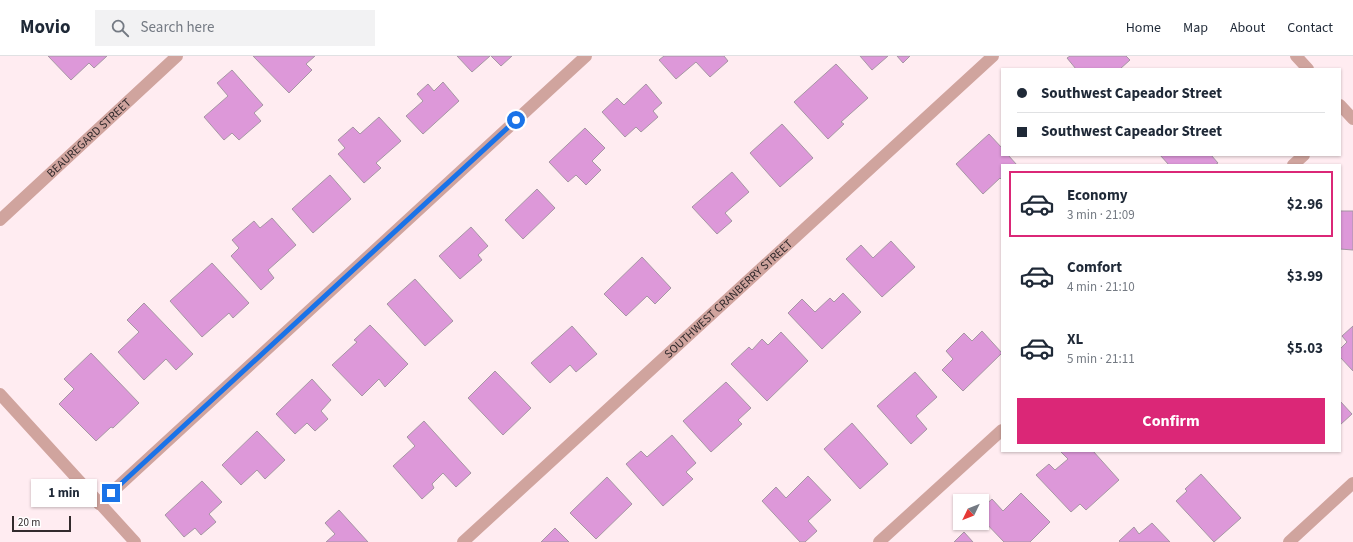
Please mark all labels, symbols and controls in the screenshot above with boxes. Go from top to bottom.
search box [95,10,375,46]
text: Movio [20,14,71,41]
icon: search [109,17,131,39]
text: Search here [141,17,215,38]
text: Home [1126,18,1161,38]
text: Map [1183,18,1208,38]
text: About [1230,18,1265,38]
text: Contact [1287,18,1333,38]
text: Southwest Capeador Street [1041,83,1222,104]
street label: BEAUREGARD STREET [43,94,136,182]
route start [507,111,525,129]
text: Southwest Capeador Street [1041,121,1222,142]
text: Economy [1067,185,1128,206]
icon: car [1019,186,1055,222]
text: $2.96 [1287,194,1323,215]
text: 3 min · 21:09 [1067,206,1135,224]
street label: SOUTHWEST CRANBERRY STREET [661,235,797,362]
text: Comfort [1067,257,1122,278]
icon: car [1019,258,1055,294]
text: $3.99 [1287,266,1323,287]
text: 4 min · 21:10 [1067,278,1135,296]
text: XL [1067,329,1083,350]
icon: car [1019,330,1055,366]
text: $5.03 [1287,338,1323,359]
text: 5 min · 21:11 [1067,350,1135,368]
button: Confirm [1017,398,1325,444]
callout: 1 min [31,479,97,507]
text: 1 min [48,484,80,502]
route end [102,484,120,502]
north arrow [953,494,989,530]
map controls [953,494,989,530]
scale bar [12,514,71,533]
text: 20 m [18,515,40,530]

